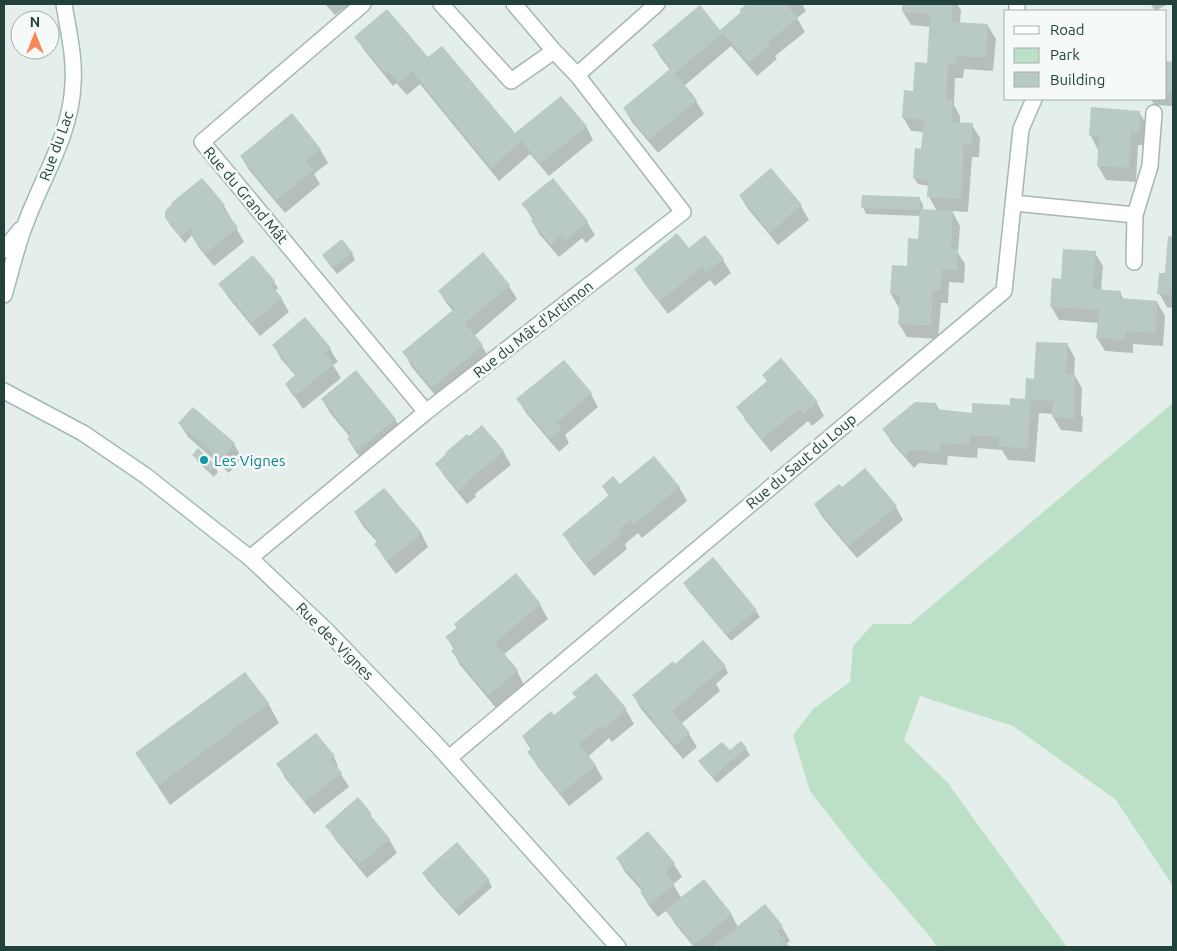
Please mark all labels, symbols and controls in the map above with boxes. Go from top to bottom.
north arrow [10,10,60,60]
legend [1004,10,1167,100]
text: N [30,14,40,30]
text: Road [1050,21,1085,38]
text: Park [1050,46,1080,63]
text: Building [1050,71,1105,88]
street label: Rue du Lac [36,109,76,183]
street label: Rue du Grand Mât [201,143,292,247]
street label: Rue du Mât d'Artimon [470,277,596,381]
street label: Rue du Saut du Loup [743,410,859,512]
place label: Les Vignes [214,452,286,469]
marker: Les Vignes [198,454,210,466]
street label: Rue des Vignes [293,599,377,683]

